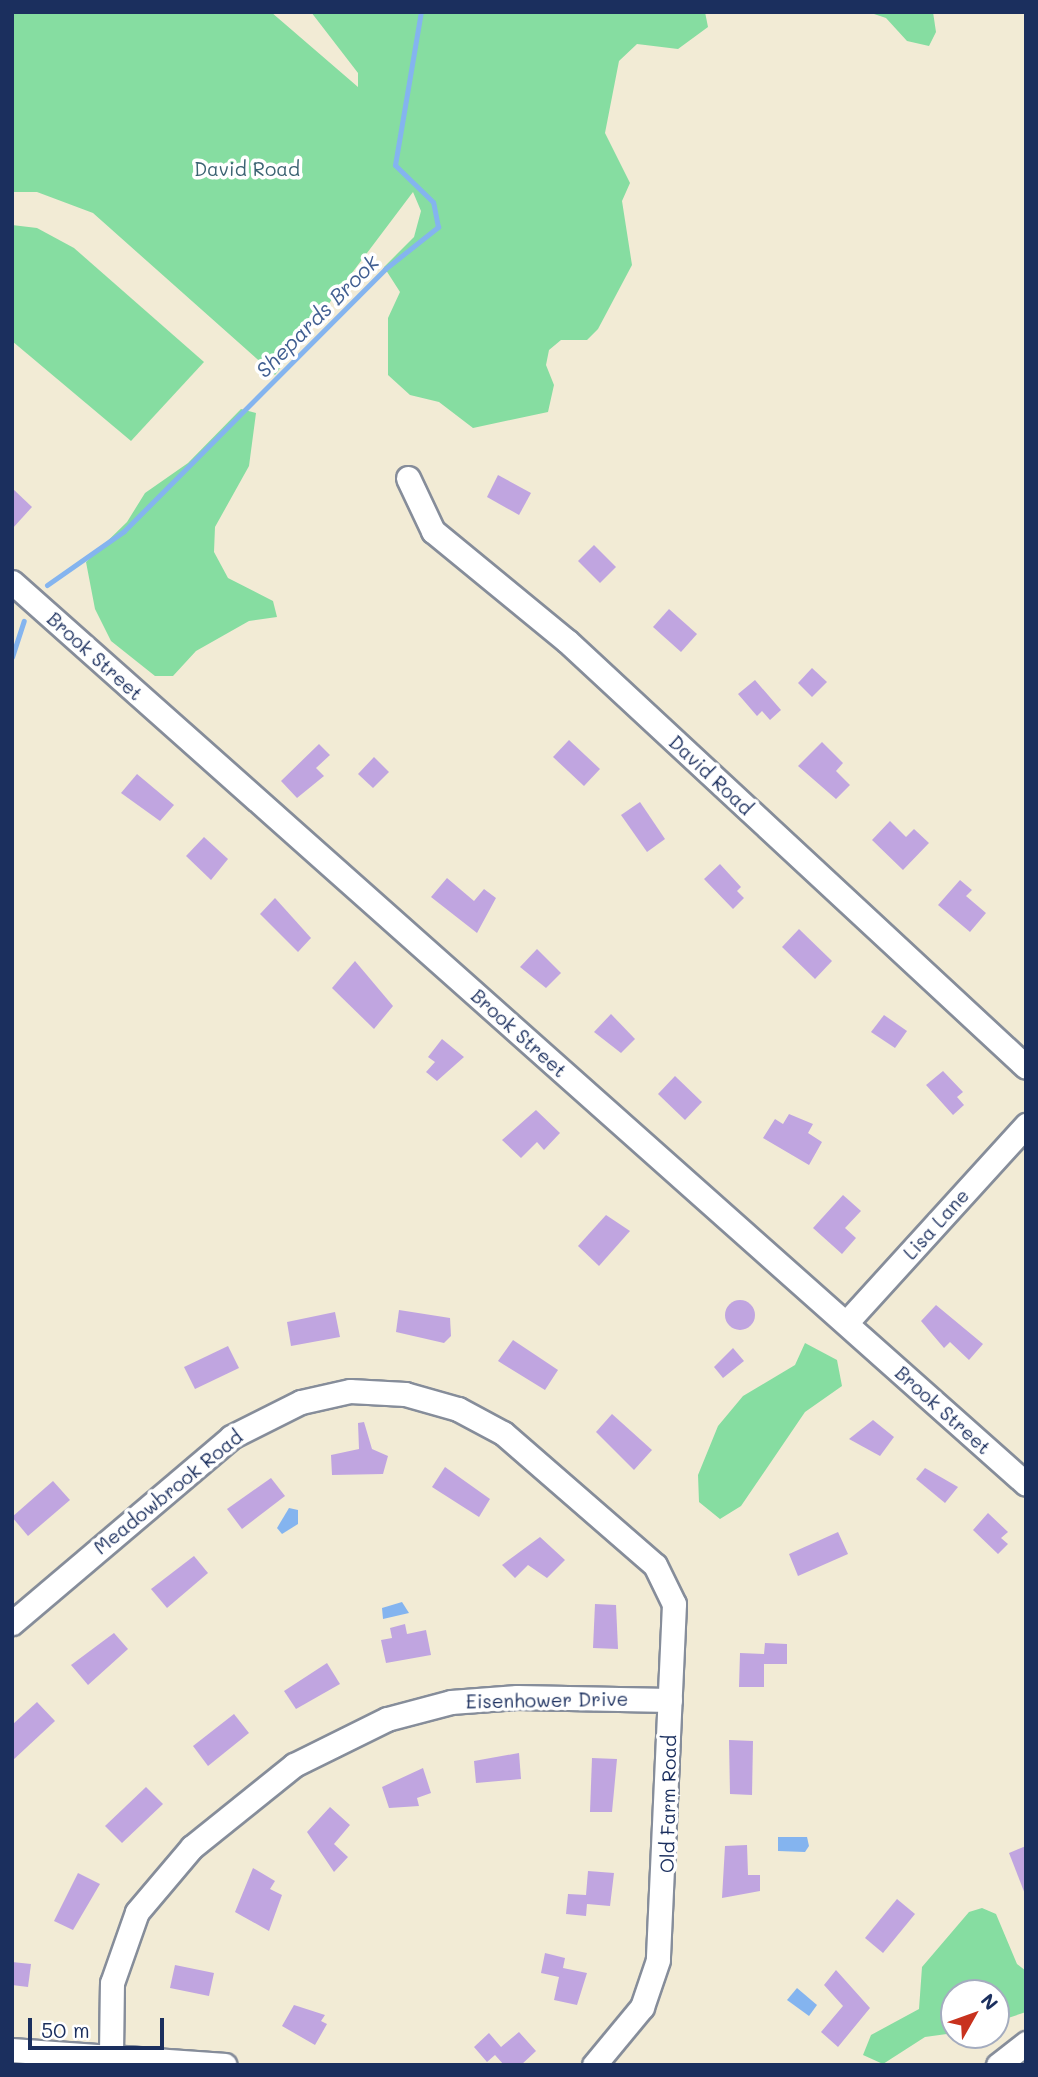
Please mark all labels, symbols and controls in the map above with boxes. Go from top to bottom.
park label: David Road [194,158,300,180]
water label: Shepards Brook [250,249,384,383]
street label: Brook Street [43,607,147,705]
street label: David Road [664,730,758,820]
street label: Brook Street [467,984,571,1082]
street label: Lisa Lane [898,1184,974,1264]
street label: Brook Street [891,1361,995,1459]
street label: Meadowbrook Road [89,1425,247,1559]
street label: Eisenhower Drive [466,1687,628,1713]
street label: Old Farm Road [655,1735,681,1873]
north arrow [940,1979,1010,2049]
text: N [976,1988,1004,2015]
scale bar [32,2004,168,2048]
text: 50 m [41,2016,90,2043]

